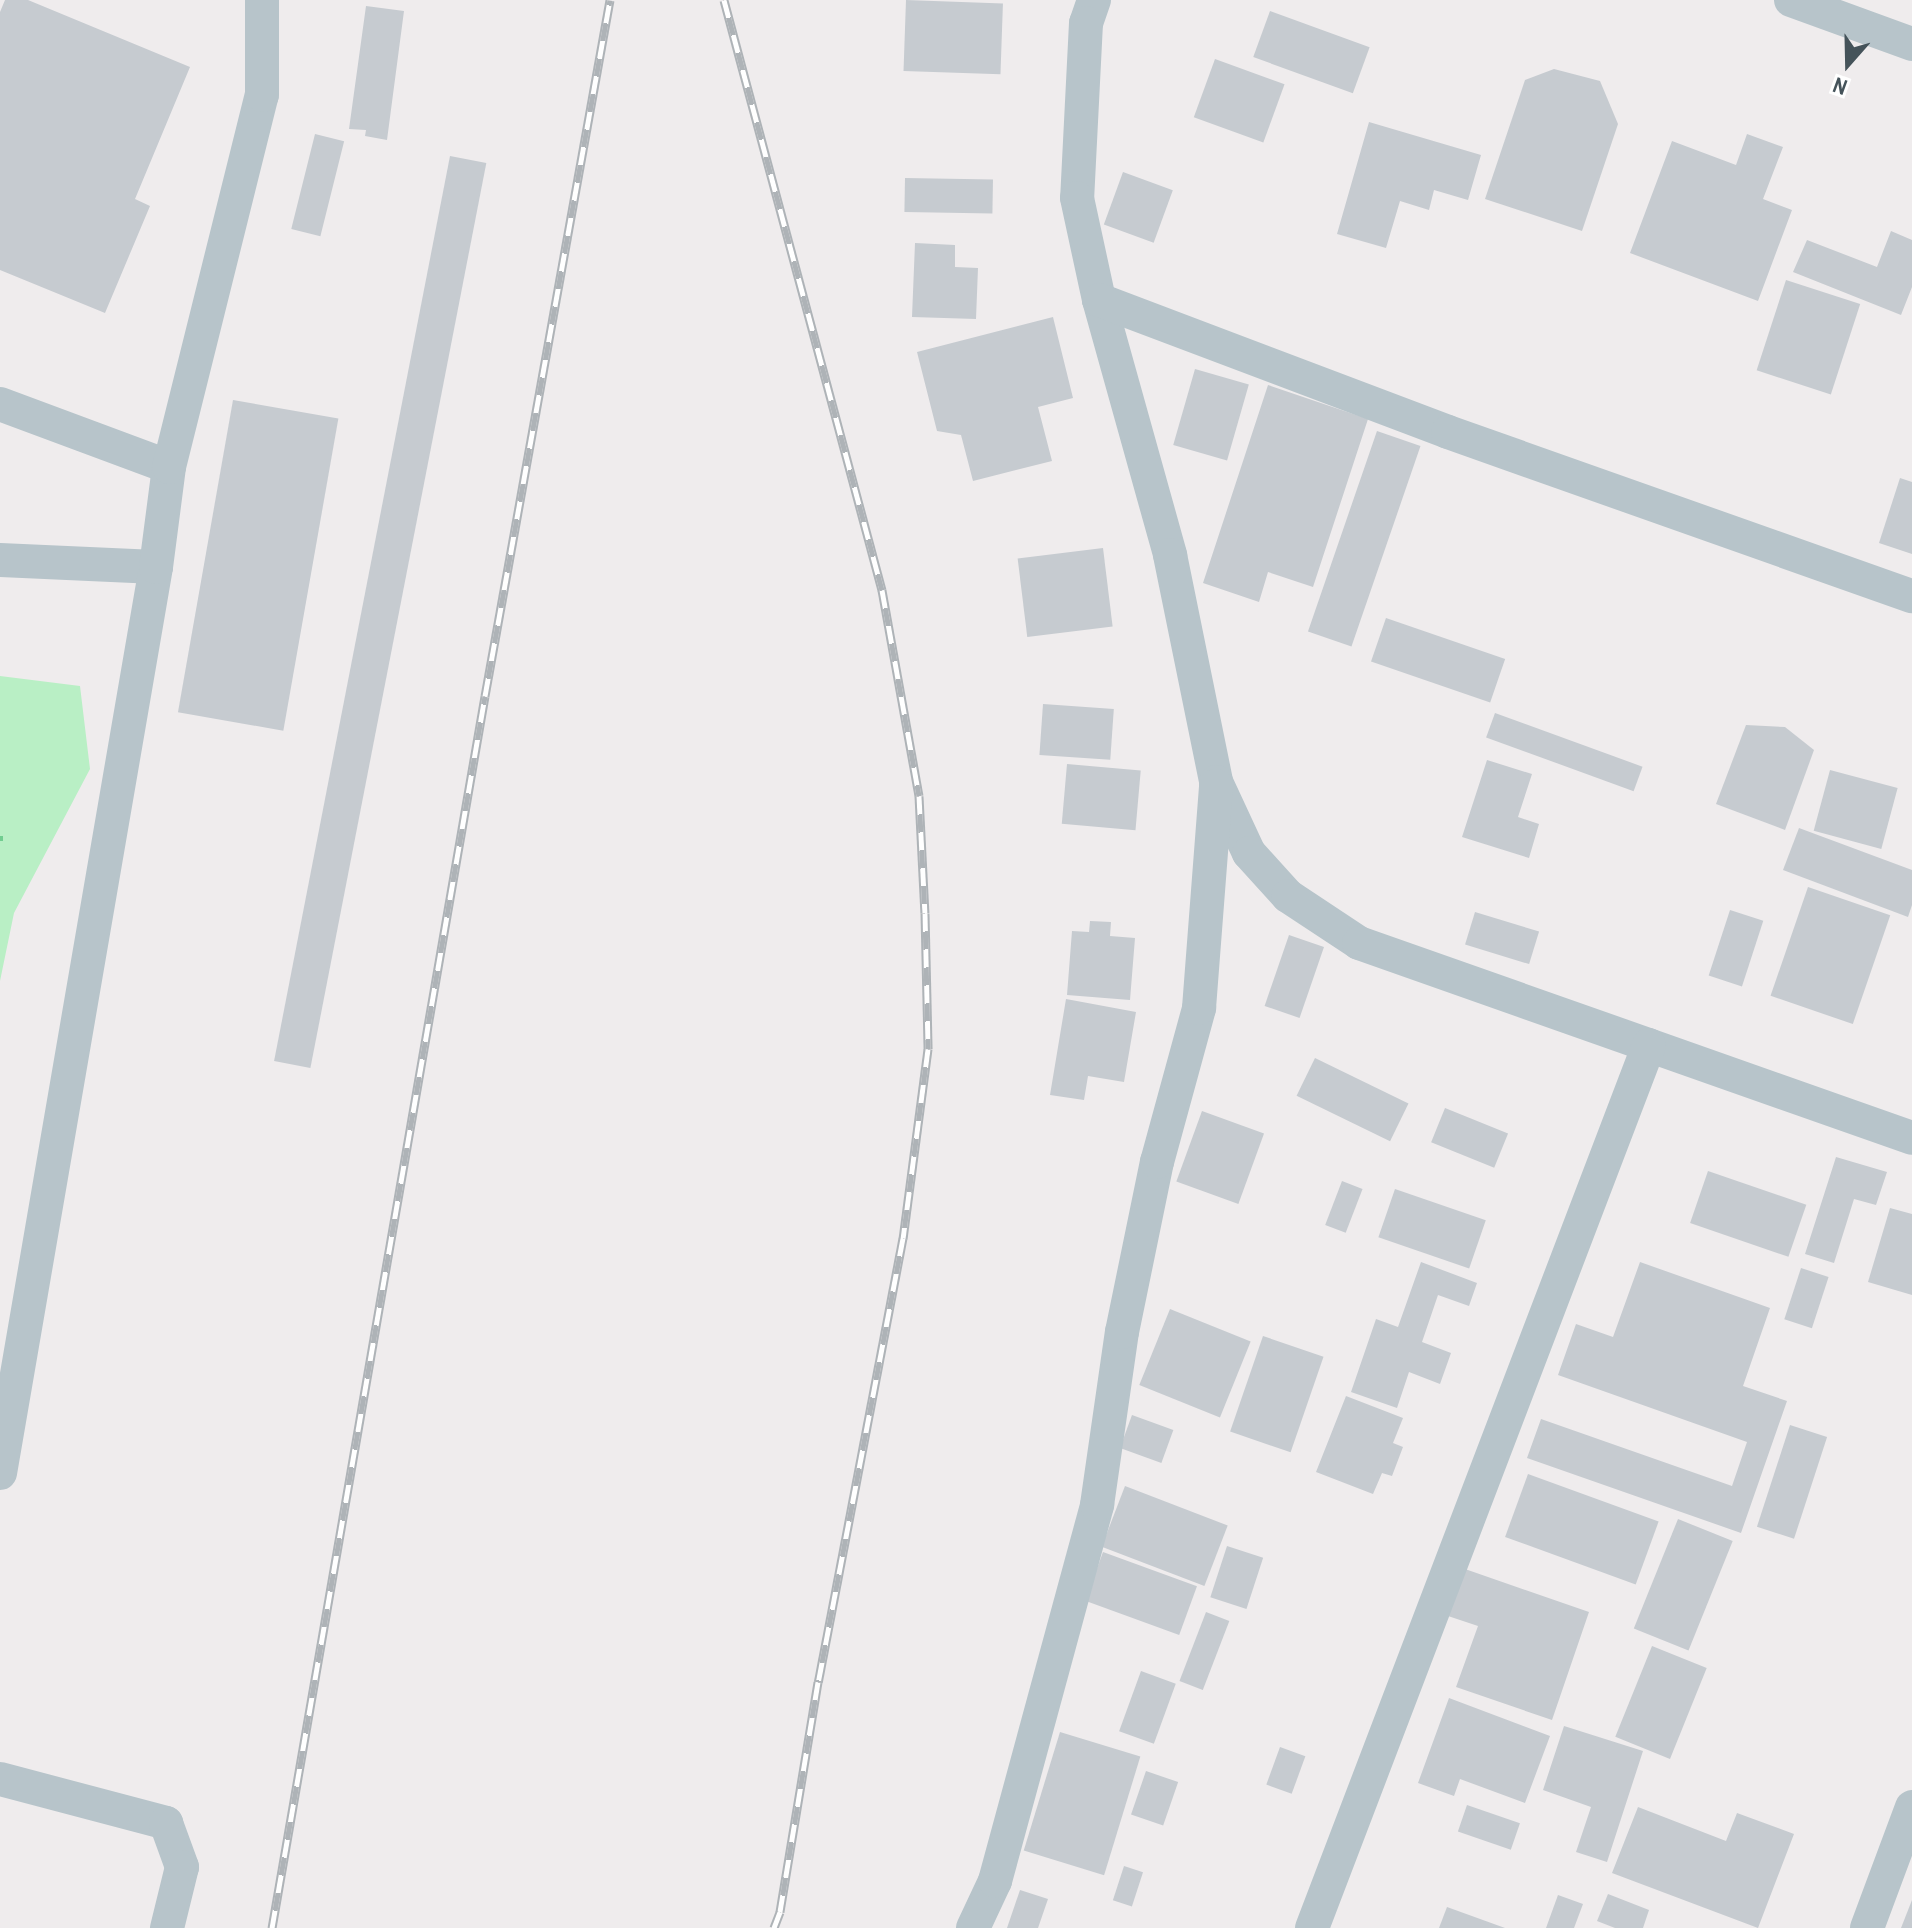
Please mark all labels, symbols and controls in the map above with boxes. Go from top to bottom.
north arrow [1808,24,1888,104]
text: N [1829,70,1851,103]

